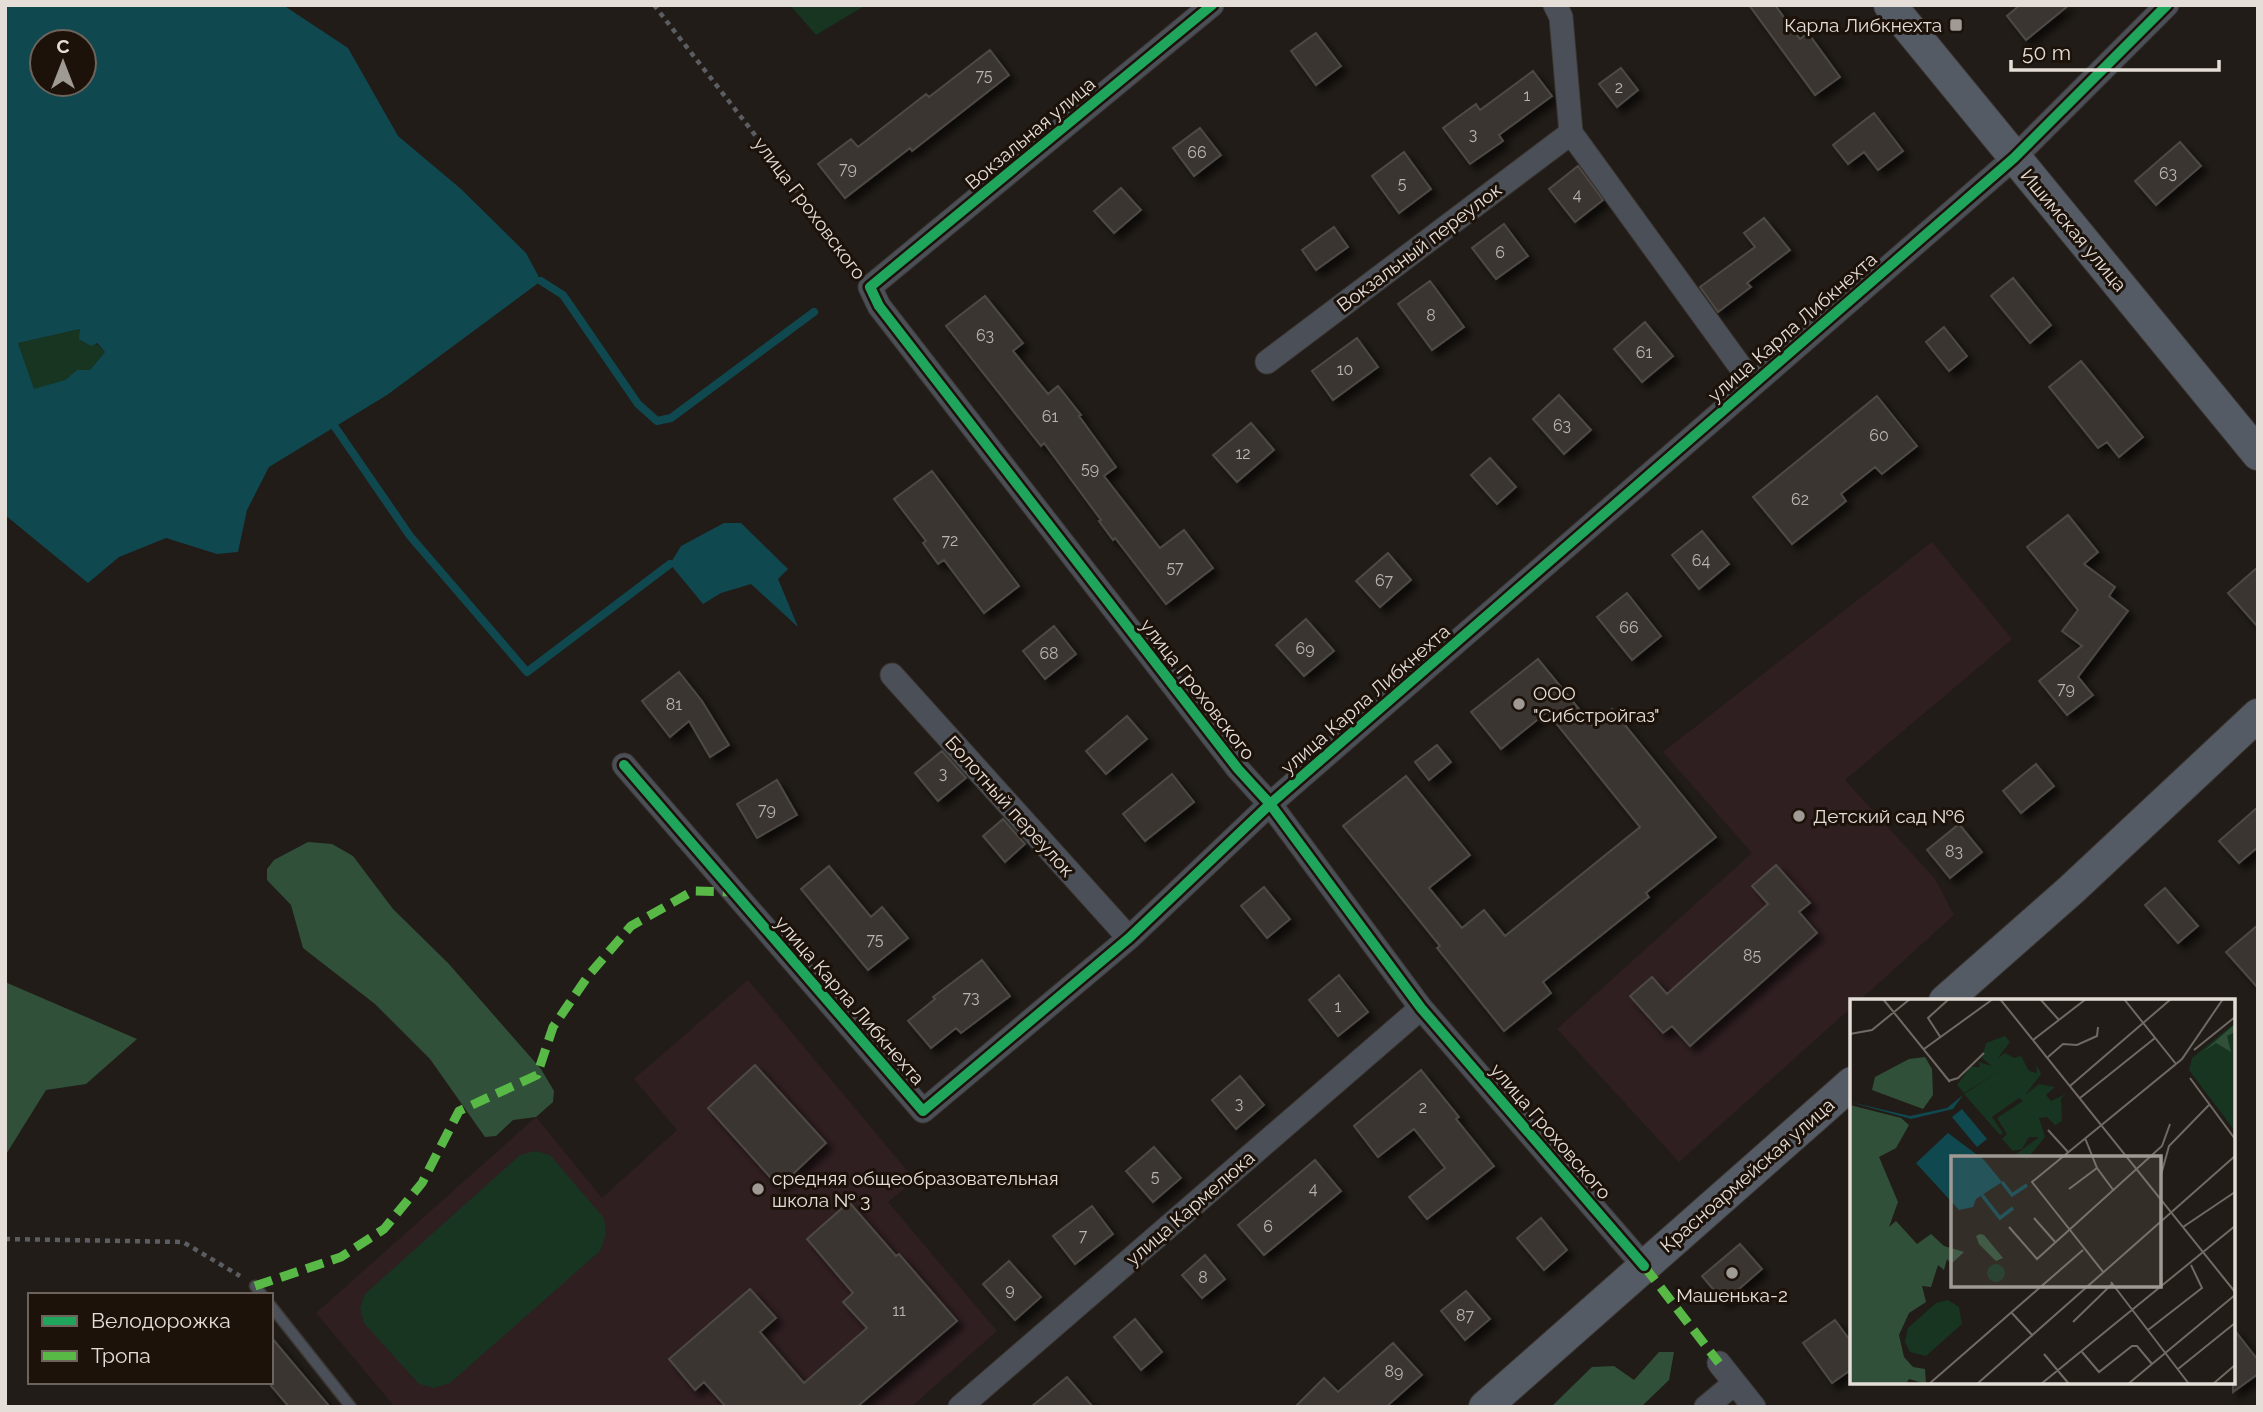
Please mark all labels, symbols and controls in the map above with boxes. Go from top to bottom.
place label: Карла Либкнехта [1784,14,1942,36]
marker: Карла Либкнехта [1948,17,1964,33]
north arrow [28,28,98,98]
scale bar [2011,28,2219,72]
text: С [56,35,70,57]
text: 50 m [2022,40,2071,65]
house number: 75 [975,66,993,85]
street label: Вокзальная улица [961,72,1099,194]
house number: 2 [1615,78,1623,97]
house number: 1 [1524,86,1531,105]
house number: 3 [1469,125,1477,144]
street label: улица Гроховского [749,132,871,284]
house number: 66 [1187,143,1207,162]
house number: 79 [839,159,857,178]
street label: Ишимская улица [2016,164,2132,296]
house number: 63 [2159,164,2177,183]
house number: 5 [1398,174,1407,193]
street label: Вокзальный переулок [1333,178,1506,316]
house number: 4 [1573,185,1582,204]
house number: 6 [1495,243,1505,262]
street label: улица Карла Либкнехта [1703,248,1881,406]
house number: 8 [1426,306,1436,325]
house number: 63 [976,326,994,345]
house number: 61 [1636,343,1652,362]
house number: 10 [1337,360,1353,379]
house number: 61 [1042,407,1058,426]
house number: 63 [1553,416,1571,435]
house number: 60 [1869,426,1889,445]
house number: 12 [1235,444,1251,463]
house number: 59 [1081,459,1099,478]
house number: 62 [1791,490,1809,509]
house number: 72 [942,531,958,550]
house number: 64 [1692,551,1710,570]
house number: 57 [1166,558,1184,577]
house number: 67 [1375,571,1394,590]
street label: улица Гроховского [1136,614,1260,764]
house number: 66 [1619,618,1639,637]
street label: улица Карла Либкнехта [1276,620,1454,778]
house number: 69 [1295,639,1315,658]
house number: 68 [1039,644,1059,663]
house number: 79 [2057,679,2075,698]
place label: ООО "Сибстройгаз" [1533,682,1660,726]
house number: 81 [666,695,682,714]
marker: ООО "Сибстройгаз" [1511,696,1527,712]
street label: Болотный переулок [941,731,1079,881]
house number: 3 [939,764,947,783]
house number: 79 [758,800,776,819]
place label: Детский сад №6 [1813,805,1965,827]
marker: Детский сад №6 [1791,808,1807,824]
house number: 83 [1945,842,1963,861]
street label: улица Карла Либкнехта [771,911,929,1089]
house number: 75 [866,930,884,949]
house number: 85 [1743,946,1761,965]
house number: 73 [962,988,980,1007]
house number: 1 [1335,997,1342,1016]
inset map [1850,999,2235,1384]
street label: улица Гроховского [1486,1059,1616,1203]
street label: Красноармейская улица [1656,1093,1838,1257]
house number: 3 [1235,1094,1243,1113]
house number: 2 [1419,1098,1427,1117]
street label: улица Кармелюка [1121,1146,1259,1270]
place label: средняя общеобразовательная школа № 3 [772,1167,1059,1211]
house number: 5 [1151,1167,1160,1186]
house number: 4 [1309,1179,1318,1198]
marker: средняя общеобразовательная школа № 3 [750,1181,766,1197]
house number: 6 [1263,1217,1273,1236]
house number: 7 [1079,1226,1088,1245]
marker: Машенька-2 [1724,1265,1740,1281]
house number: 8 [1198,1268,1208,1287]
house number: 9 [1005,1280,1015,1299]
place label: Машенька-2 [1676,1284,1788,1306]
legend [28,1293,273,1384]
house number: 11 [892,1301,906,1320]
house number: 87 [1456,1306,1474,1325]
text: Велодорожка [91,1308,231,1333]
text: Тропа [91,1343,151,1368]
house number: 89 [1385,1362,1403,1381]

